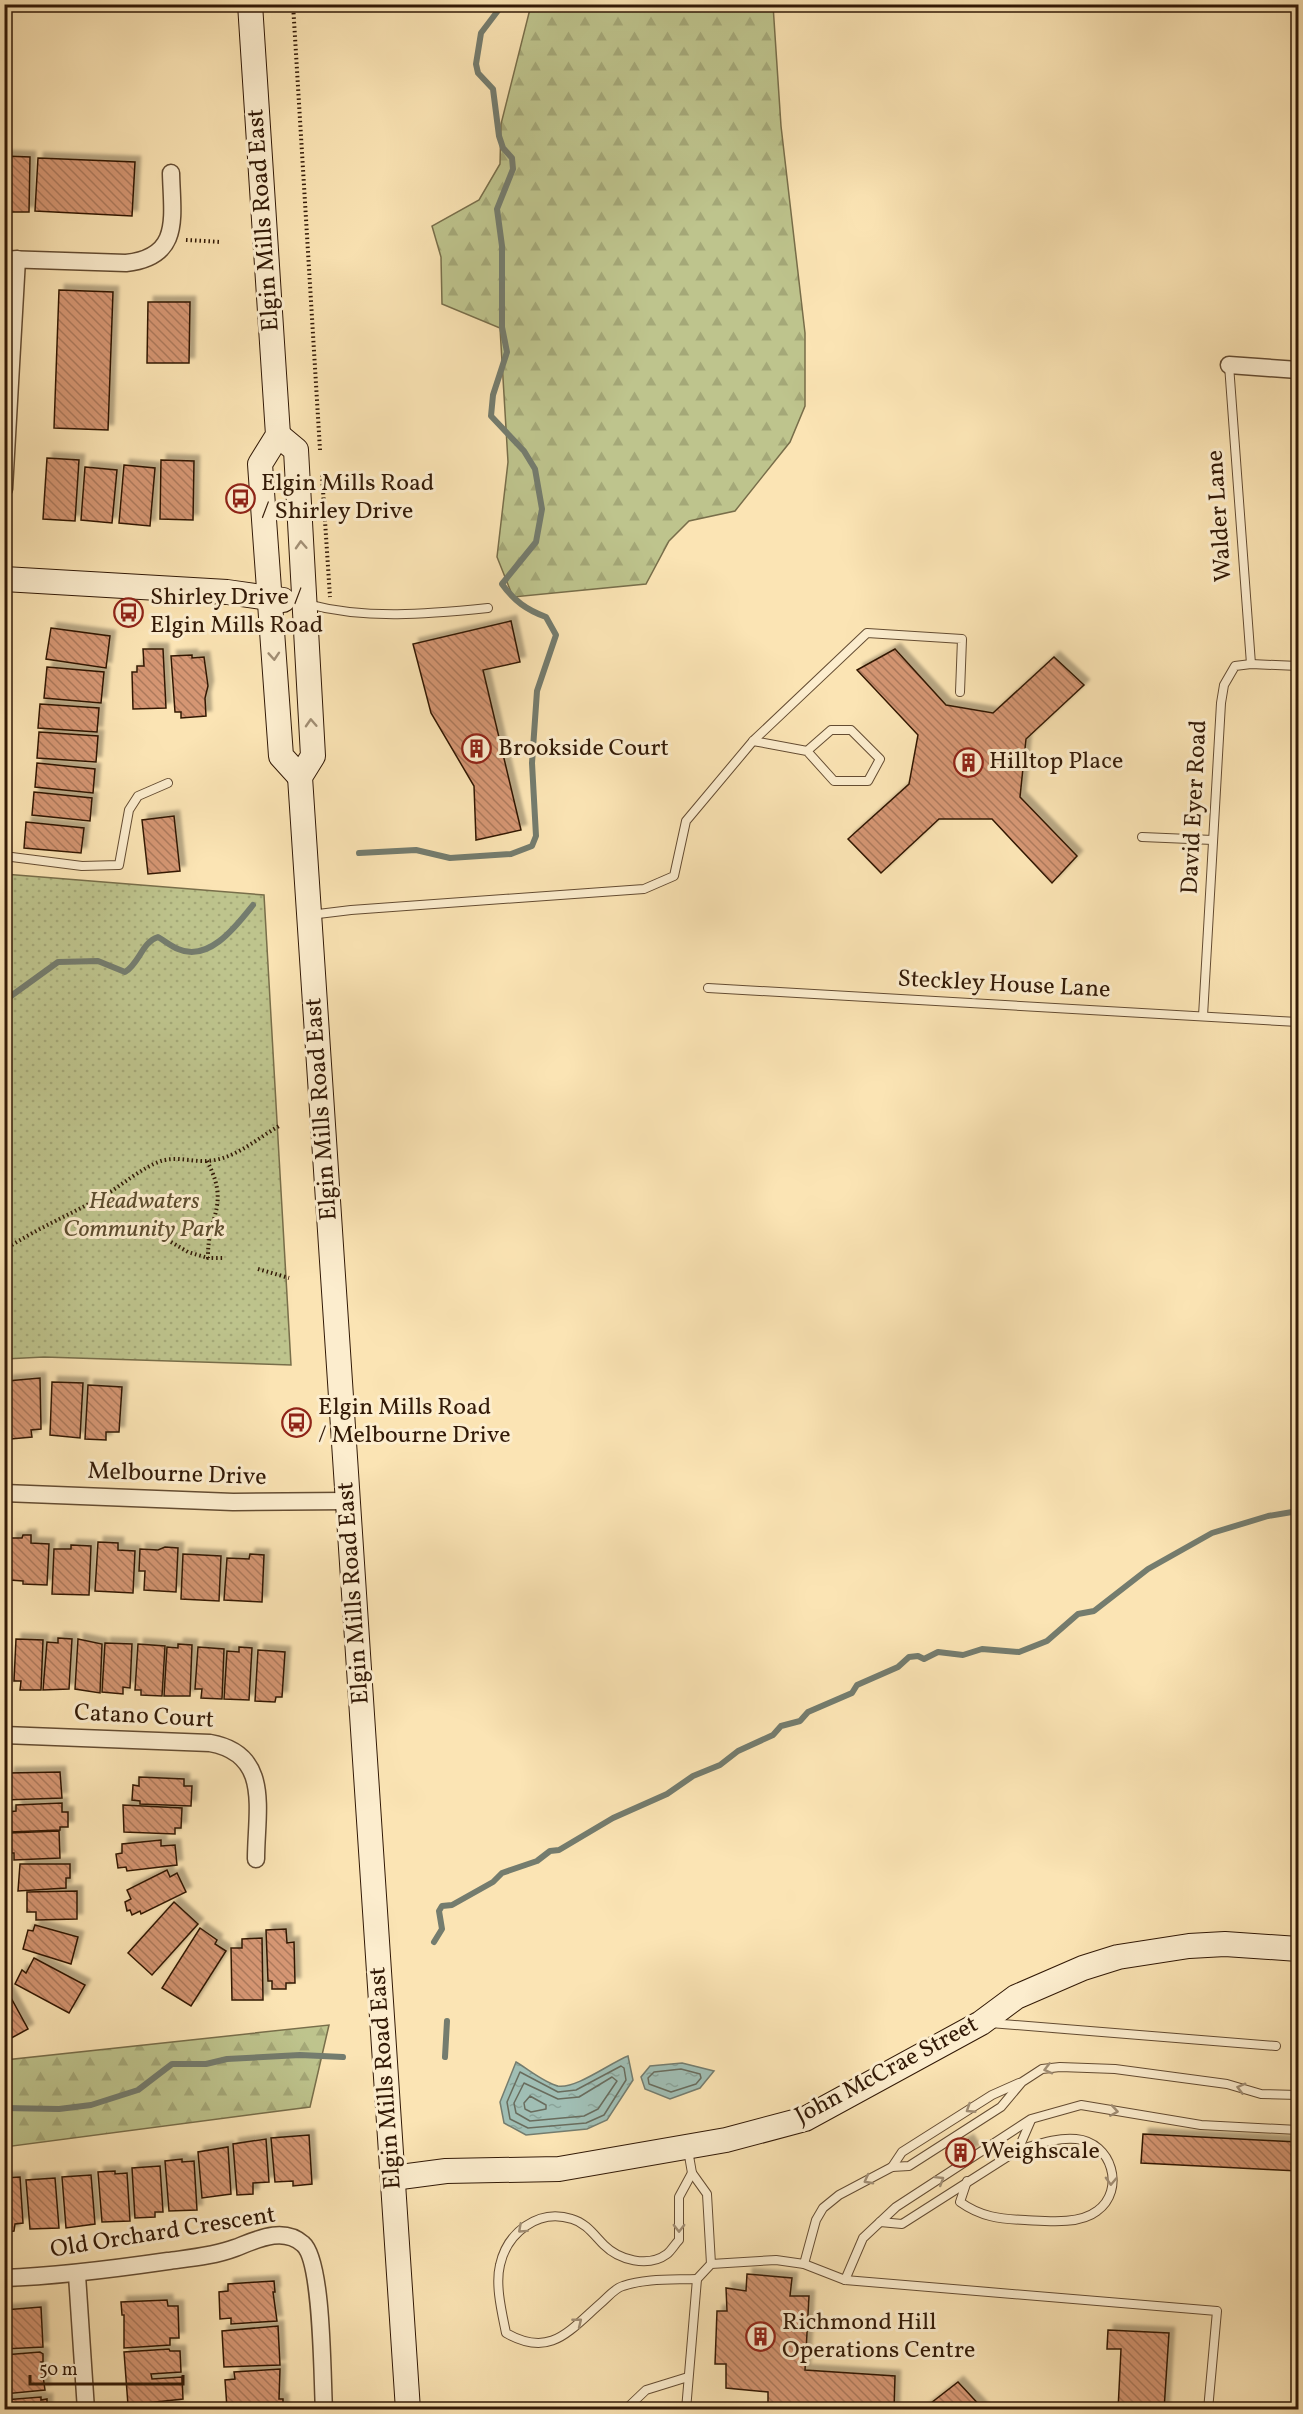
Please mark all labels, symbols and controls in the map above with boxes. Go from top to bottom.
street label: Elgin Mills Road East [239,107,289,333]
street label: Walder Lane [1198,449,1242,583]
place label: Elgin Mills Road / Shirley Drive [261,467,434,529]
bus stop icon: Elgin Mills Road / Shirley Drive [224,482,256,514]
one-way arrow [295,540,308,549]
place label: Shirley Drive / Elgin Mills Road [150,581,323,643]
bus stop icon: Shirley Drive / Elgin Mills Road [113,596,145,628]
one-way arrow [267,651,280,660]
one-way arrow [305,718,318,727]
street label: David Eyer Road [1173,719,1217,895]
place label: Brookside Court [498,732,669,766]
building icon: Brookside Court [461,733,493,765]
place label: Hilltop Place [989,745,1123,779]
building icon: Hilltop Place [952,746,984,778]
street label: Steckley House Lane [897,962,1111,1008]
street label: Elgin Mills Road East [297,996,347,1222]
park label: Headwaters Community Park [63,1185,225,1247]
place label: Elgin Mills Road / Melbourne Drive [318,1391,511,1453]
bus stop icon: Elgin Mills Road / Melbourne Drive [281,1406,313,1438]
street label: Melbourne Drive [87,1455,267,1495]
street label: Elgin Mills Road East [329,1480,379,1706]
street label: Catano Court [73,1696,215,1738]
street label: Elgin Mills Road East [361,1965,411,2191]
street label: John McCrae Street [789,2008,985,2134]
one-way arrow [1043,2062,1053,2075]
one-way arrow [1236,2083,1247,2095]
one-way arrow [966,2101,976,2113]
one-way arrow [1110,2104,1119,2116]
place label: Weighscale [981,2135,1100,2169]
building icon: Weighscale [944,2136,976,2168]
one-way arrow [863,2173,874,2184]
one-way arrow [934,2175,944,2187]
one-way arrow [1105,2176,1118,2185]
street label: Old Orchard Crescent [48,2198,278,2268]
one-way arrow [518,2222,528,2233]
one-way arrow [673,2224,685,2233]
place label: Richmond Hill Operations Centre [782,2306,975,2368]
one-way arrow [571,2318,582,2329]
building icon: Richmond Hill Operations Centre [745,2321,777,2353]
scale bar [30,2348,183,2386]
text: 50 m [39,2358,78,2383]

